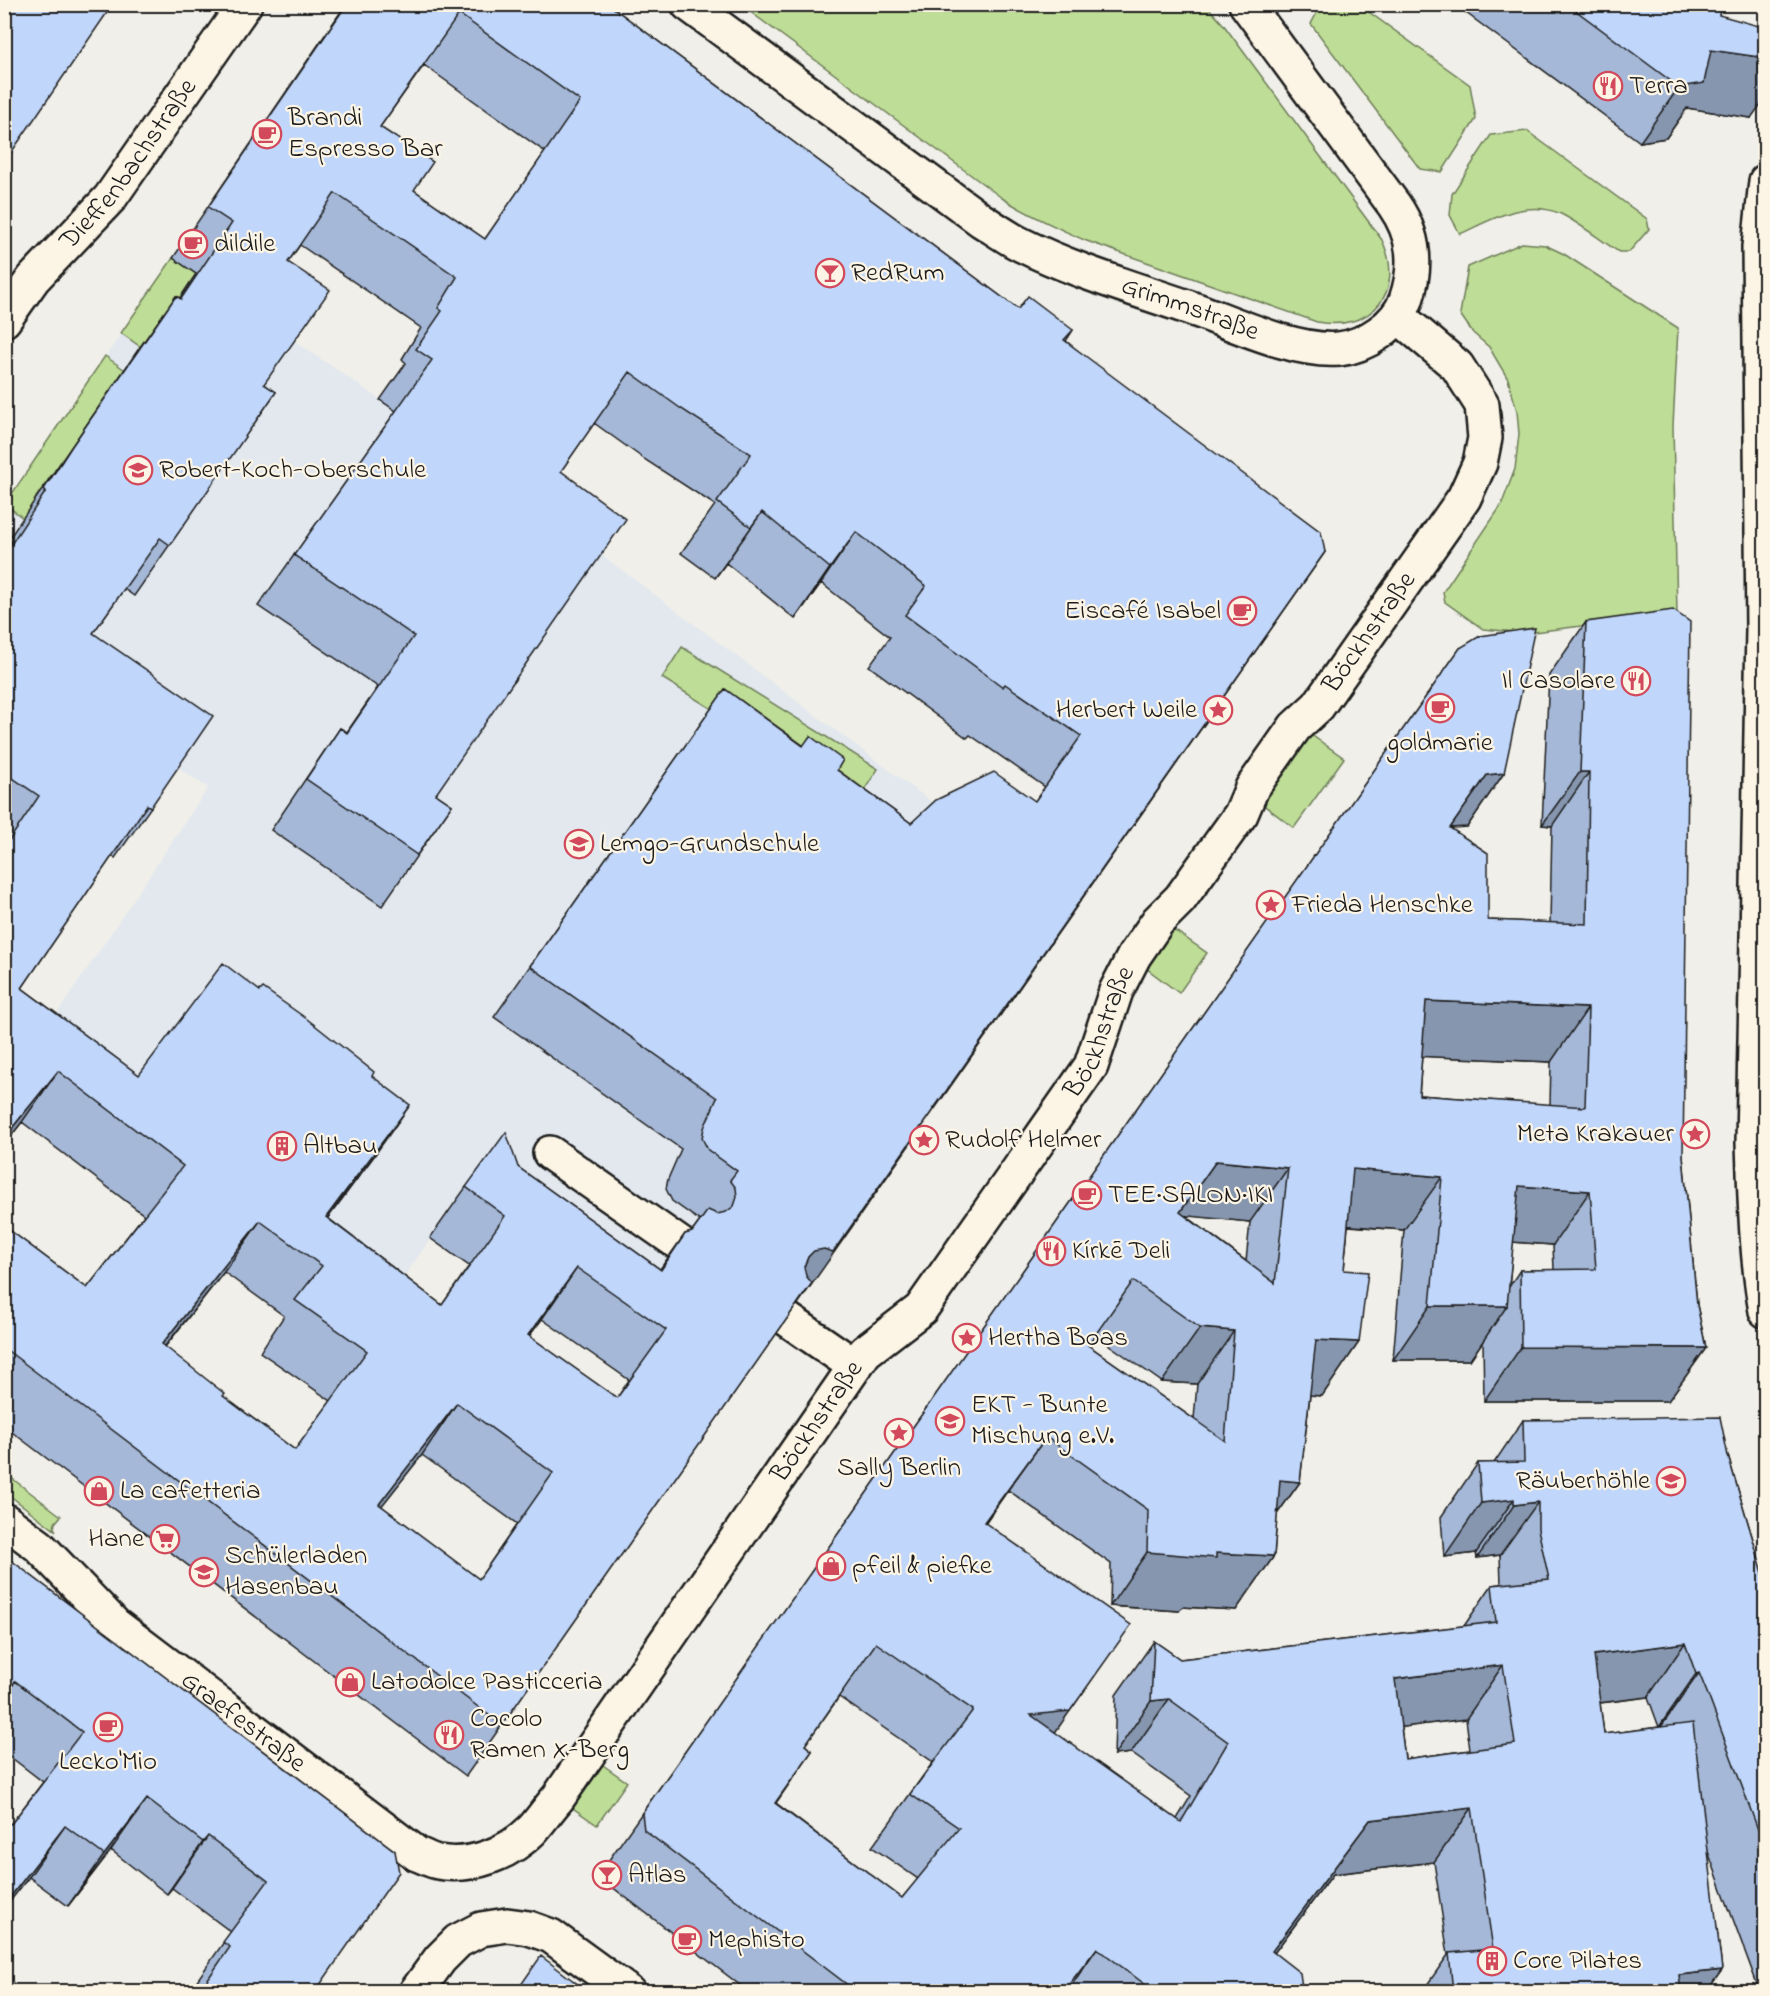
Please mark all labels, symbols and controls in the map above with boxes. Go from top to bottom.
place label: Terra [1629,67,1688,106]
street label: Dieffenbachstraße [50,70,207,260]
restaurant icon: Terra [1592,70,1624,102]
place label: Brandi Espresso Bar [287,99,443,169]
cafe icon: Brandi Espresso Bar [251,118,283,150]
place label: dildile [214,225,276,264]
cafe icon: dildile [177,228,209,260]
place label: RedRum [851,254,944,293]
bar icon: RedRum [814,257,846,289]
street label: Grimmstraße [1116,267,1265,352]
place label: Robert-Koch-Oberschule [159,451,427,490]
school or university icon: Robert-Koch-Oberschule [122,454,154,486]
street label: Böckhstraße [1313,563,1427,702]
place label: Eiscafé Isabel [1064,592,1221,631]
cafe icon: Eiscafé Isabel [1226,595,1258,627]
place label: Il Casolare [1501,662,1616,701]
restaurant icon: Il Casolare [1620,665,1652,697]
place label: Herbert Weile [1056,691,1198,730]
cafe icon: goldmarie [1424,692,1456,724]
place icon: Herbert Weile [1202,694,1234,726]
place label: goldmarie [1386,724,1494,763]
place label: Lemgo-Grundschule [600,825,820,864]
school or university icon: Lemgo-Grundschule [563,828,595,860]
place label: Frieda Henschke [1291,886,1474,925]
place icon: Frieda Henschke [1255,889,1287,921]
street label: Böckhstraße [1054,958,1146,1107]
place label: Meta Krakauer [1517,1115,1675,1154]
place icon: Meta Krakauer [1679,1118,1711,1150]
place label: Rudolf Helmer [945,1121,1102,1160]
place icon: Rudolf Helmer [908,1124,940,1156]
place label: Altbau [303,1127,377,1166]
building icon: Altbau [266,1130,298,1162]
place label: TEE·SALON·IKI [1108,1176,1273,1215]
cafe icon: TEE·SALON·IKI [1071,1179,1103,1211]
place label: Kírkē Deli [1072,1232,1170,1271]
restaurant icon: Kírkē Deli [1035,1235,1067,1267]
place label: Hertha Boas [988,1319,1128,1358]
place icon: Hertha Boas [951,1322,983,1354]
street label: Böckhstraße [761,1352,874,1491]
place label: EKT - Bunte Mischung e.V. [971,1386,1114,1456]
school or university icon: EKT - Bunte Mischung e.V. [934,1405,966,1437]
place icon: Sally Berlin [883,1417,915,1449]
place label: Sally Berlin [837,1449,961,1488]
place label: Räuberhöhle [1516,1462,1651,1501]
school or university icon: Räuberhöhle [1655,1465,1687,1497]
place label: La cafetteria [120,1472,261,1511]
shop icon: La cafetteria [83,1475,115,1507]
place label: Hane [88,1520,145,1559]
supermarket icon: Hane [149,1523,181,1555]
place label: Schülerladen Hasenbau [225,1537,367,1607]
place label: pfeil & piefke [852,1547,993,1586]
shop icon: pfeil & piefke [815,1550,847,1582]
school or university icon: Schülerladen Hasenbau [188,1556,220,1588]
street label: Graefestraße [172,1662,315,1783]
place label: Latodolce Pasticceria [371,1663,603,1702]
shop icon: Latodolce Pasticceria [334,1666,366,1698]
place label: Cocolo Ramen X-Berg [470,1700,629,1770]
cafe icon: Lecko'Mio [92,1711,124,1743]
restaurant icon: Cocolo Ramen X-Berg [433,1719,465,1751]
place label: Lecko'Mio [59,1743,157,1782]
place label: Atlas [628,1856,687,1895]
bar icon: Atlas [591,1859,623,1891]
place label: Mephisto [708,1921,805,1960]
cafe icon: Mephisto [671,1924,703,1956]
place label: Core Pilates [1513,1942,1642,1981]
building icon: Core Pilates [1476,1945,1508,1977]

